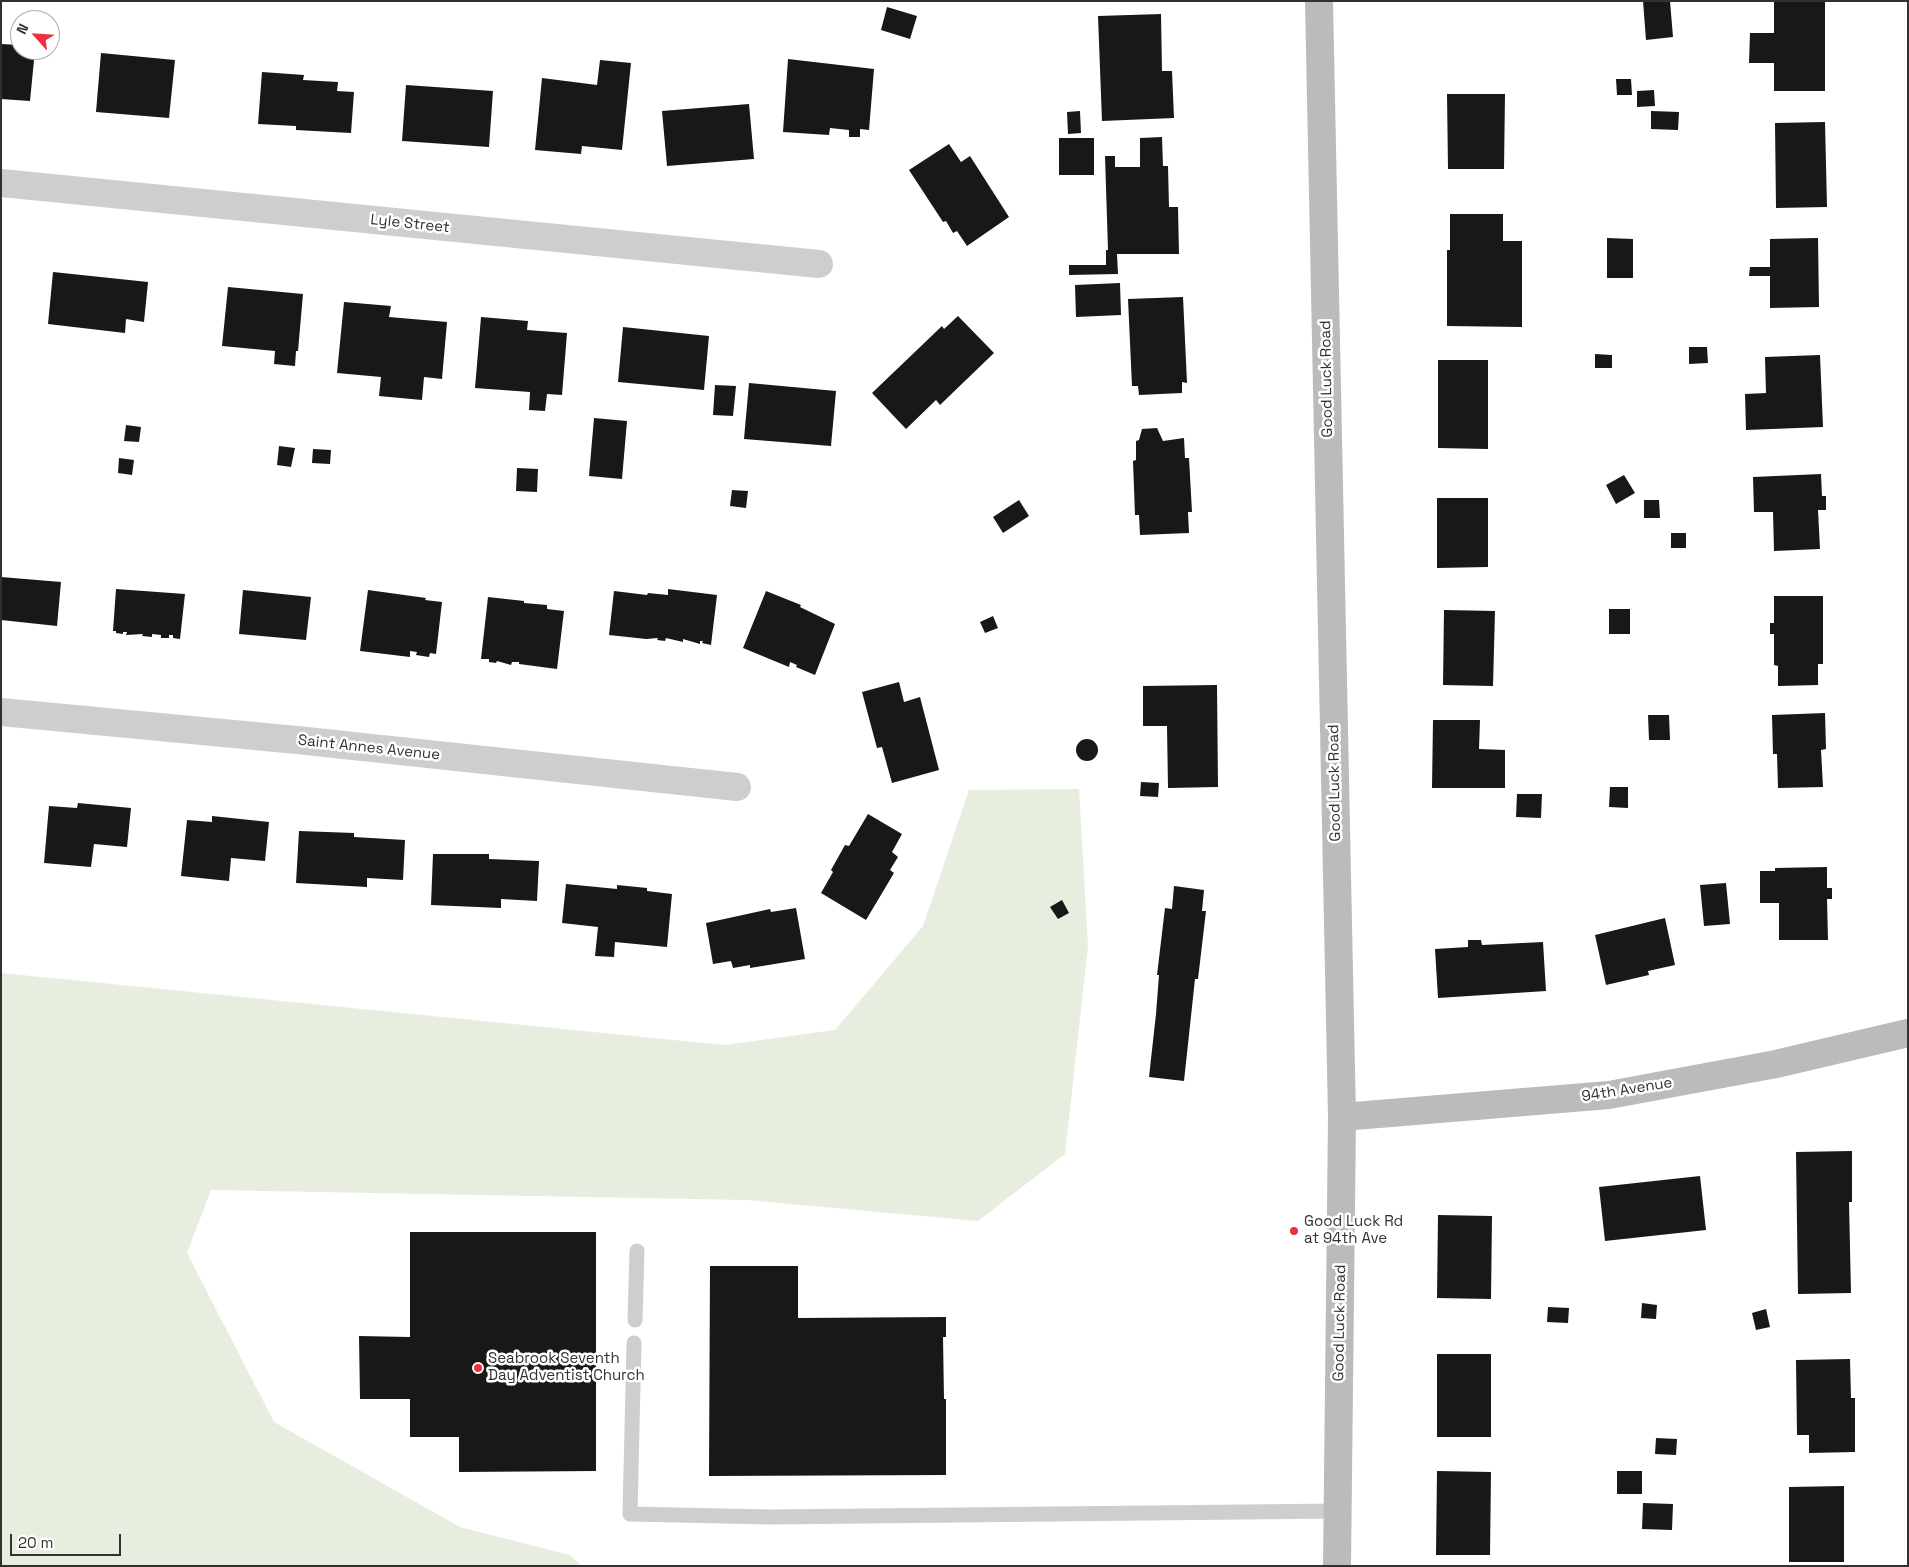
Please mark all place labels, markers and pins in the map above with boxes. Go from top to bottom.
place label: Good Luck Rd at 94th Ave [1304,1213,1403,1248]
marker: Good Luck Rd at 94th Ave [1288,1225,1300,1237]
place label: Seabrook Seventh Day Adventist Church [488,1350,645,1385]
marker: Seabrook Seventh Day Adventist Church [472,1362,484,1374]

